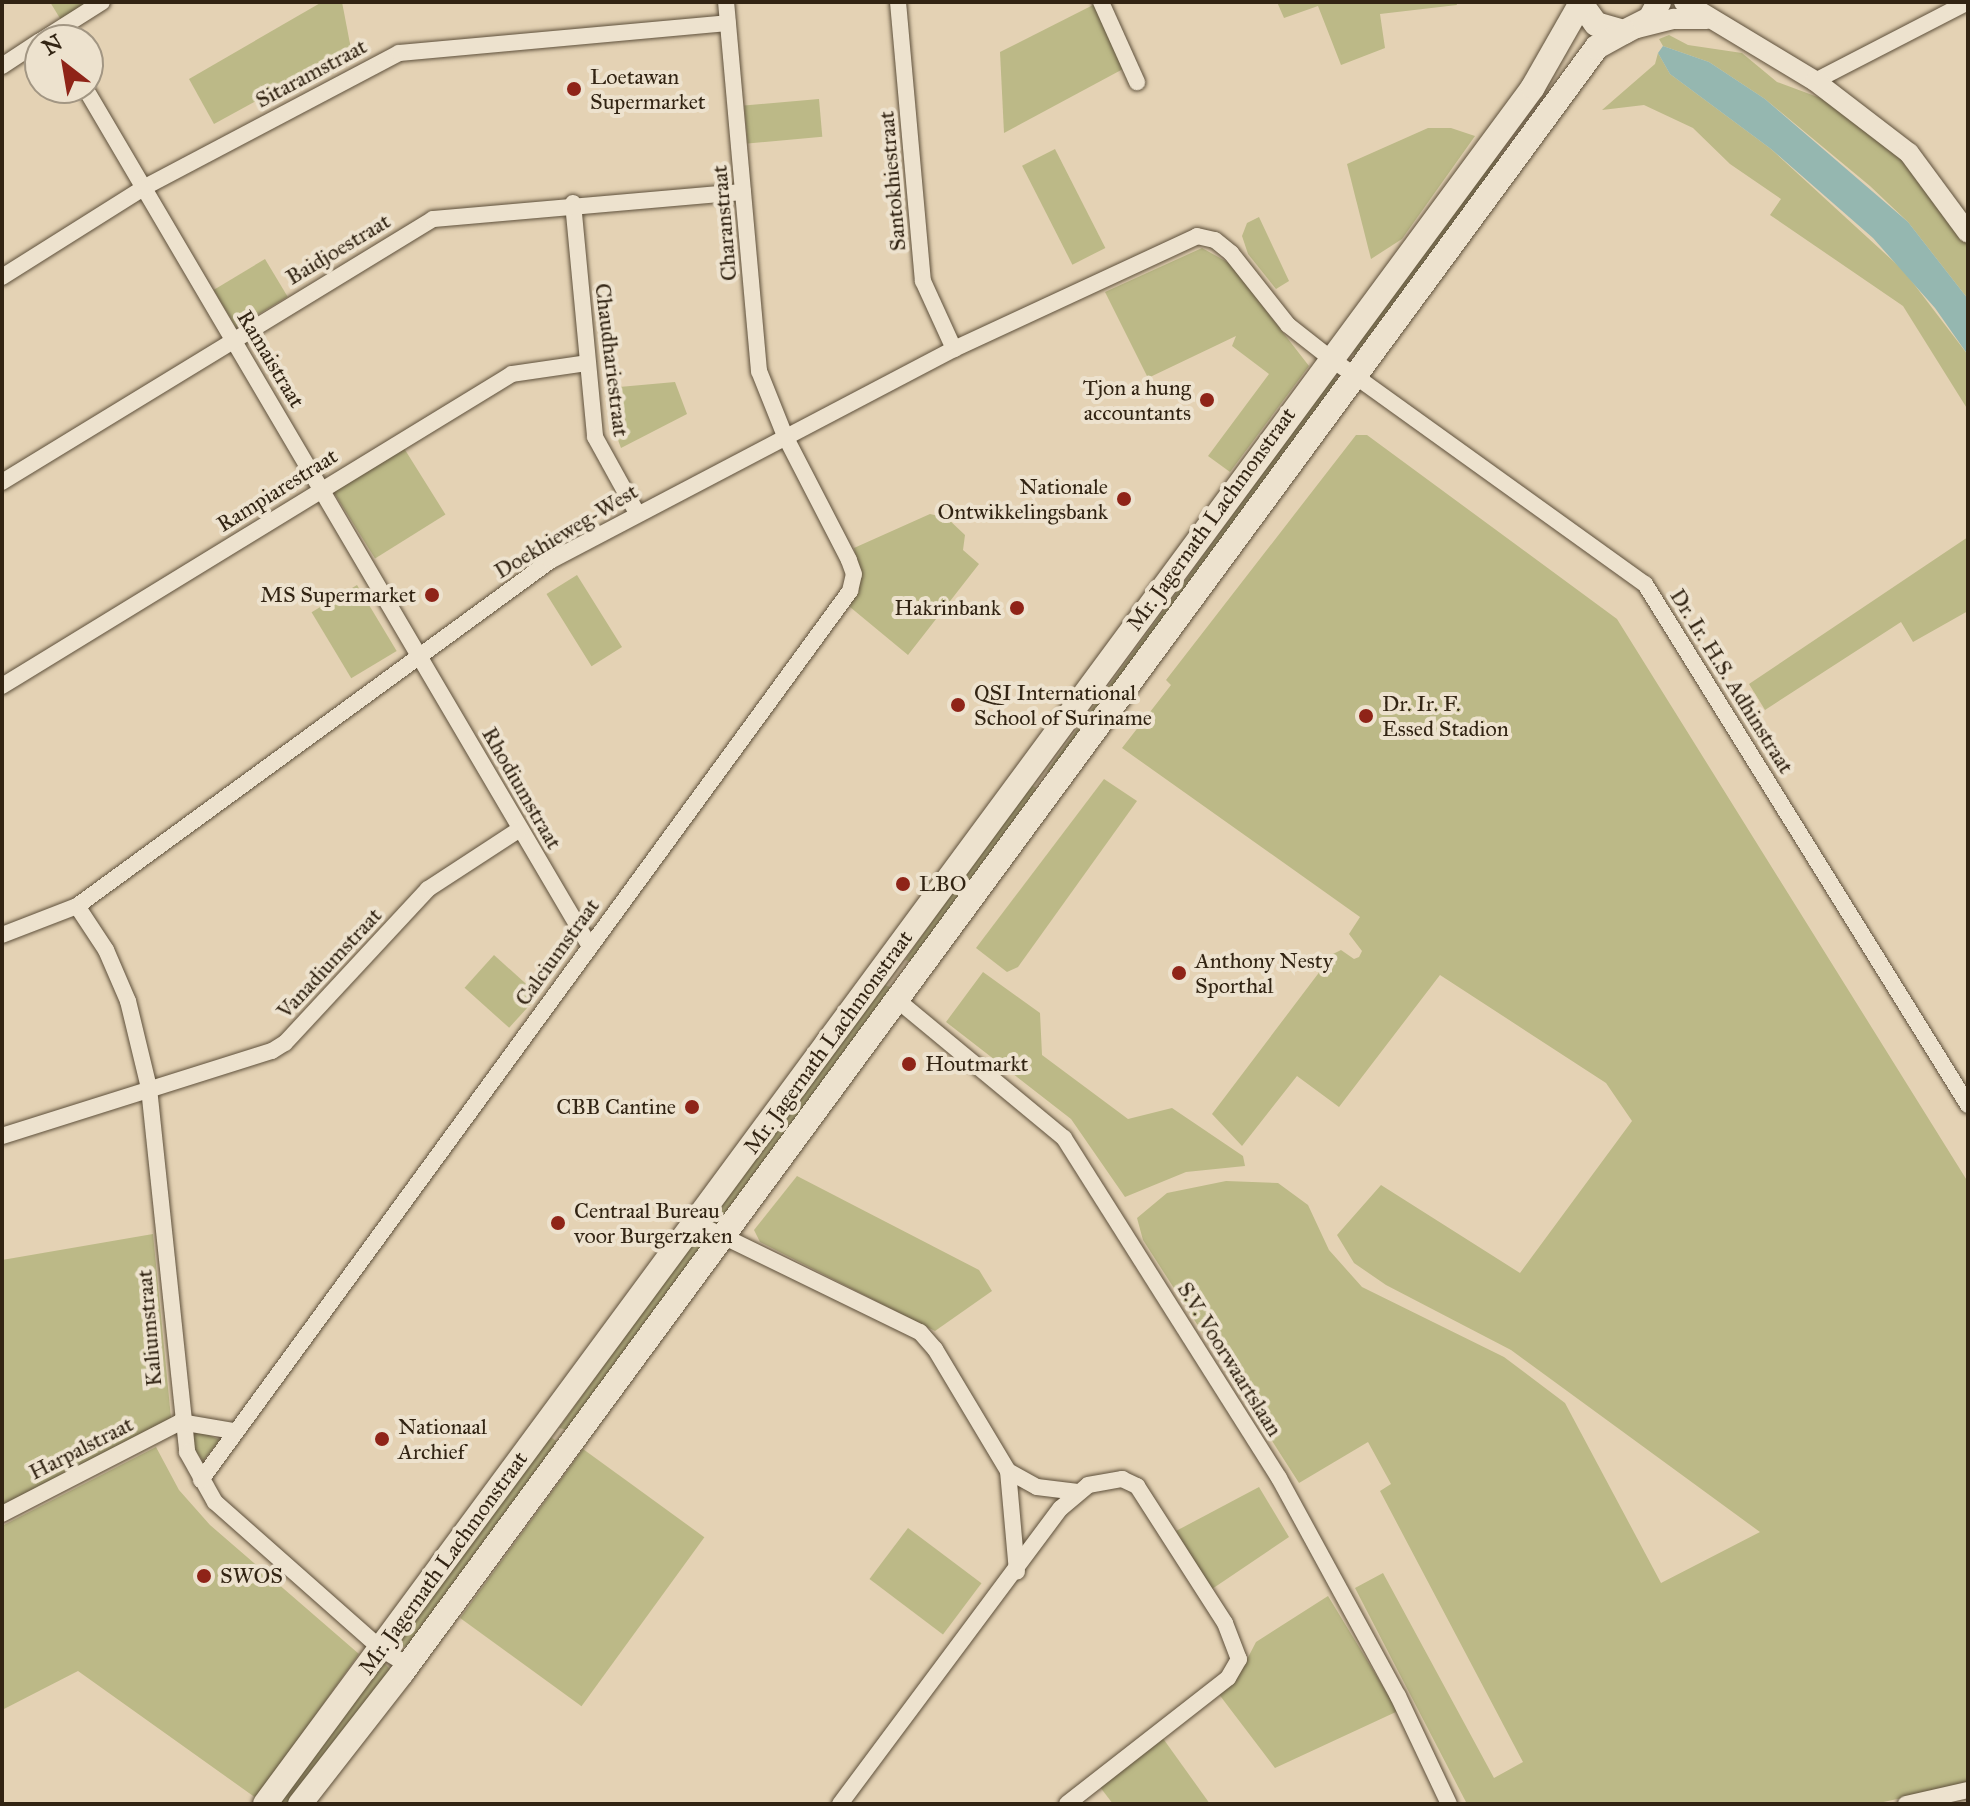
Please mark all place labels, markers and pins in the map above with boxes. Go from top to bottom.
place label: Loetawan Supermarket [590,63,706,114]
marker: Loetawan Supermarket [565,80,583,98]
place label: Tjon a hung accountants [1083,374,1191,426]
marker: Tjon a hung accountants [1198,391,1216,409]
place label: Nationale Ontwikkelingsbank [938,473,1108,524]
marker: Nationale Ontwikkelingsbank [1115,490,1133,508]
place label: MS Supermarket [260,582,416,608]
marker: MS Supermarket [423,586,441,604]
place label: Hakrinbank [894,595,1001,621]
marker: Hakrinbank [1008,599,1026,617]
place label: QSI International School of Suriname [974,679,1152,730]
place label: Dr. Ir. F. Essed Stadion [1382,690,1509,742]
marker: QSI International School of Suriname [949,696,967,714]
marker: Dr. Ir. F. Essed Stadion [1357,707,1375,725]
place label: LBO [919,871,967,897]
marker: LBO [894,875,912,893]
place label: Anthony Nesty Sporthal [1195,947,1333,998]
marker: Anthony Nesty Sporthal [1170,964,1188,982]
place label: Houtmarkt [925,1051,1028,1077]
marker: Houtmarkt [900,1055,918,1073]
place label: CBB Cantine [556,1094,676,1120]
marker: CBB Cantine [683,1098,701,1116]
place label: Centraal Bureau voor Burgerzaken [574,1197,733,1248]
marker: Centraal Bureau voor Burgerzaken [549,1214,567,1232]
place label: Nationaal Archief [398,1413,487,1464]
marker: Nationaal Archief [373,1430,391,1448]
place label: SWOS [220,1563,283,1589]
marker: SWOS [195,1567,213,1585]

